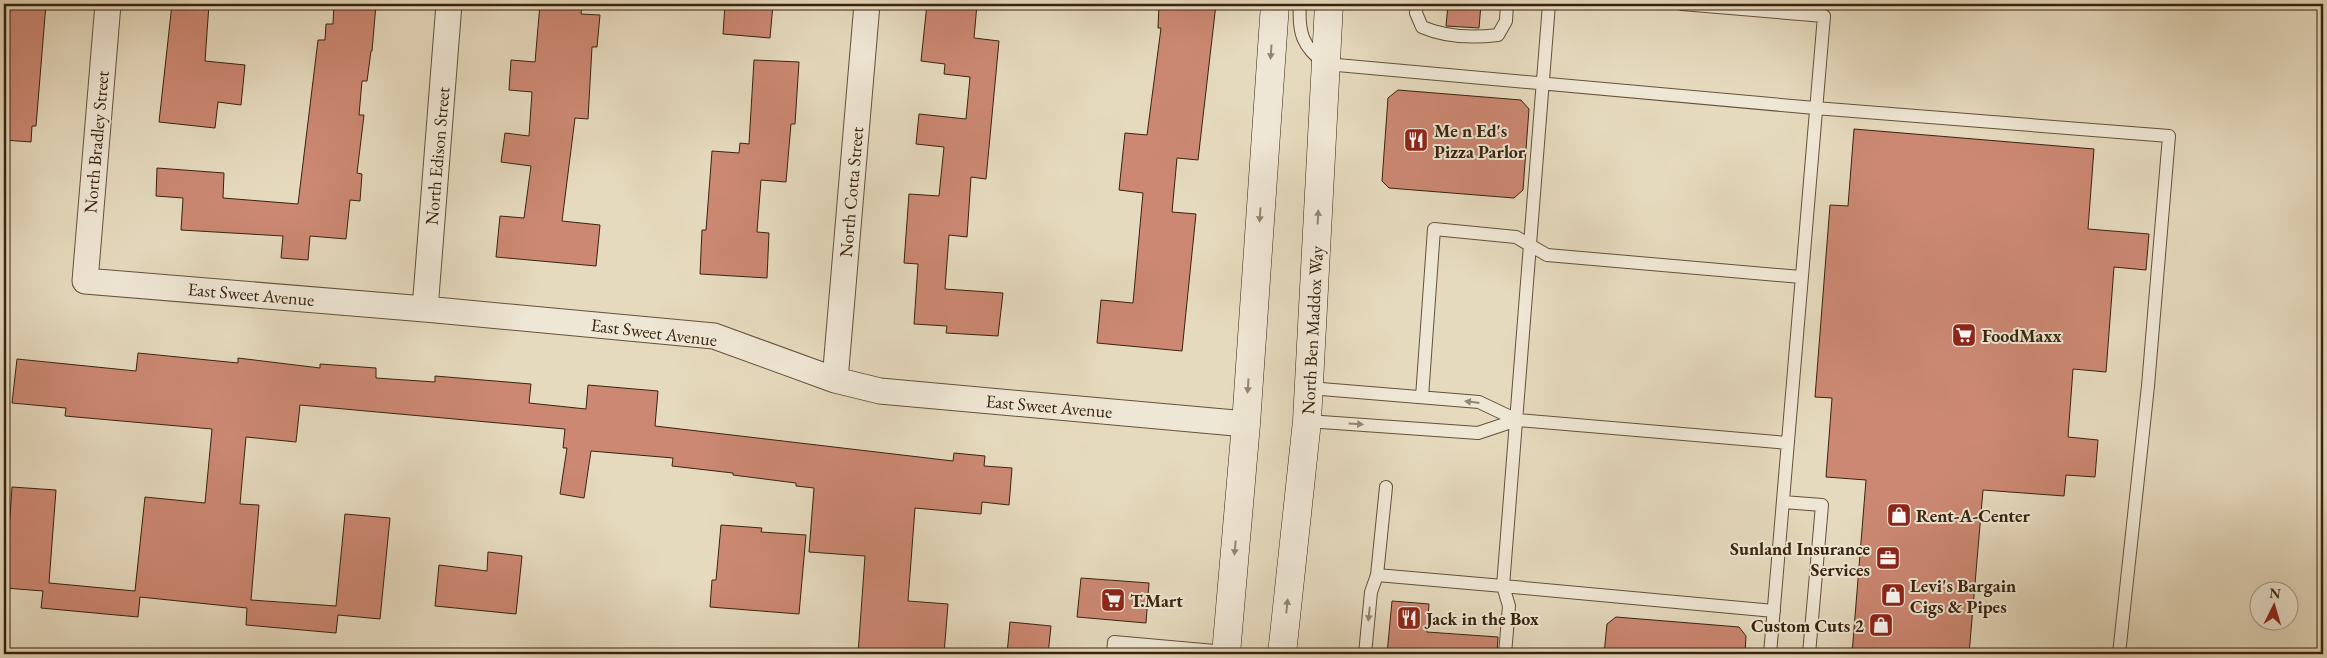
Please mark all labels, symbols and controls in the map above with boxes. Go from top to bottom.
one-way arrow [1267,45,1275,61]
street label: North Bradley Street [78,69,114,214]
street label: North Edison Street [420,86,455,226]
place label: Me n Ed's Pizza Parlor [1434,119,1526,163]
street label: North Cotta Street [834,125,868,258]
restaurant icon: Me n Ed's Pizza Parlor [1403,127,1429,153]
one-way arrow [1256,207,1264,223]
one-way arrow [1315,209,1323,225]
street label: North Ben Maddox Way [1296,245,1328,415]
street label: East Sweet Avenue [187,277,315,311]
street label: East Sweet Avenue [590,313,718,351]
supermarket icon: FoodMaxx [1951,322,1977,348]
place label: FoodMaxx [1982,324,2062,347]
one-way arrow [1244,378,1252,394]
street label: East Sweet Avenue [985,389,1113,423]
one-way arrow [1464,398,1480,406]
one-way arrow [1348,421,1364,429]
shop icon: Rent-A-Center [1886,502,1912,528]
place label: Rent-A-Center [1916,504,2031,527]
place label: Sunland Insurance Services [1730,537,1870,581]
one-way arrow [1231,540,1239,556]
office icon: Sunland Insurance Services [1875,545,1901,571]
place label: Levi's Bargain Cigs & Pipes [1910,574,2016,618]
north arrow [2250,580,2300,630]
shop icon: Levi's Bargain Cigs & Pipes [1880,582,1906,608]
text: N [2269,584,2282,603]
supermarket icon: T.Mart [1100,587,1126,613]
place label: T.Mart [1130,589,1183,612]
one-way arrow [1283,597,1291,613]
restaurant icon: Jack in the Box [1396,605,1422,631]
one-way arrow [1365,606,1373,622]
place label: Jack in the Box [1424,607,1539,630]
shop icon: Custom Cuts 2 [1868,612,1894,638]
place label: Custom Cuts 2 [1751,614,1864,637]

